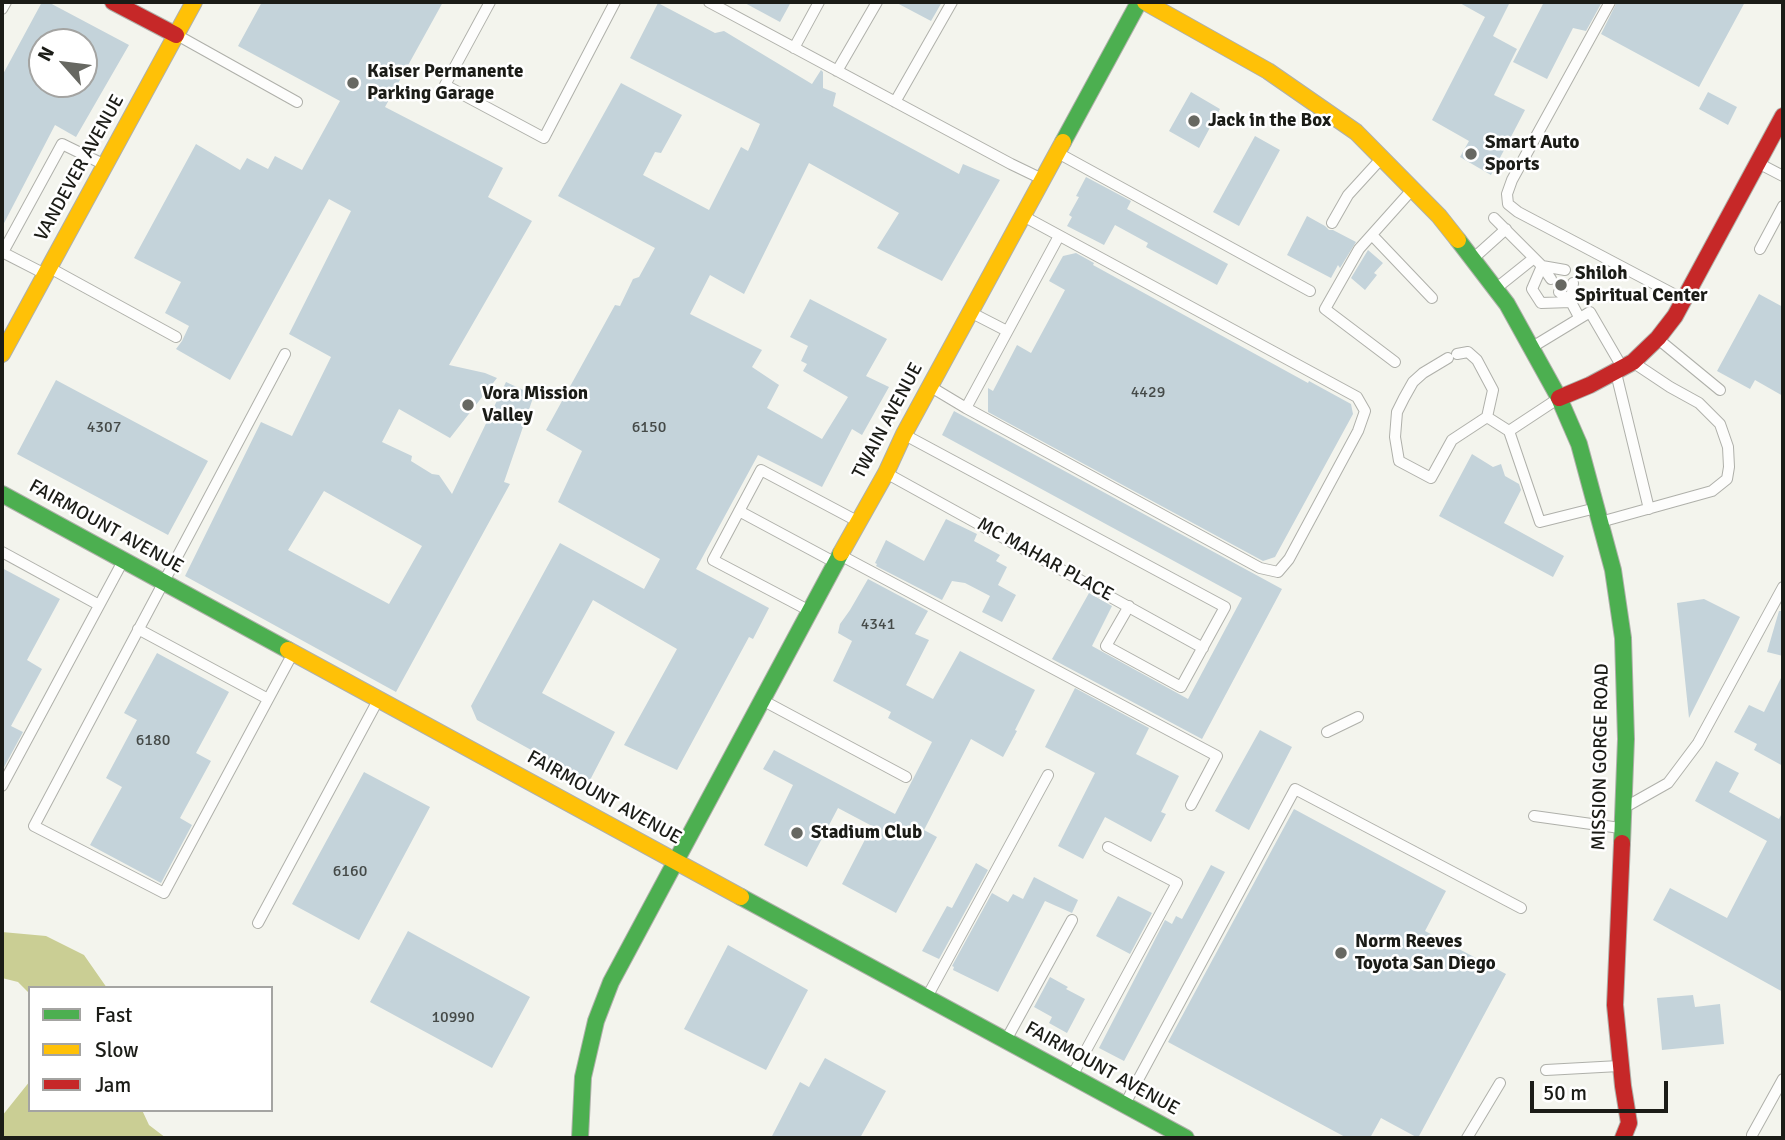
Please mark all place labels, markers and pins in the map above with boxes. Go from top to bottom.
place label: Kaiser Permanente Parking Garage [367,61,523,105]
marker: Kaiser Permanente Parking Garage [345,75,361,91]
place label: Jack in the Box [1208,110,1331,132]
marker: Jack in the Box [1186,113,1202,129]
place label: Smart Auto Sports [1485,132,1579,176]
marker: Smart Auto Sports [1463,146,1479,162]
place label: Shiloh Spiritual Center [1575,263,1708,307]
marker: Shiloh Spiritual Center [1553,277,1569,293]
place label: Vora Mission Valley [482,383,588,427]
marker: Vora Mission Valley [460,397,476,413]
place label: Stadium Club [811,822,922,844]
marker: Stadium Club [789,825,805,841]
place label: Norm Reeves Toyota San Diego [1355,931,1496,975]
marker: Norm Reeves Toyota San Diego [1333,945,1349,961]

